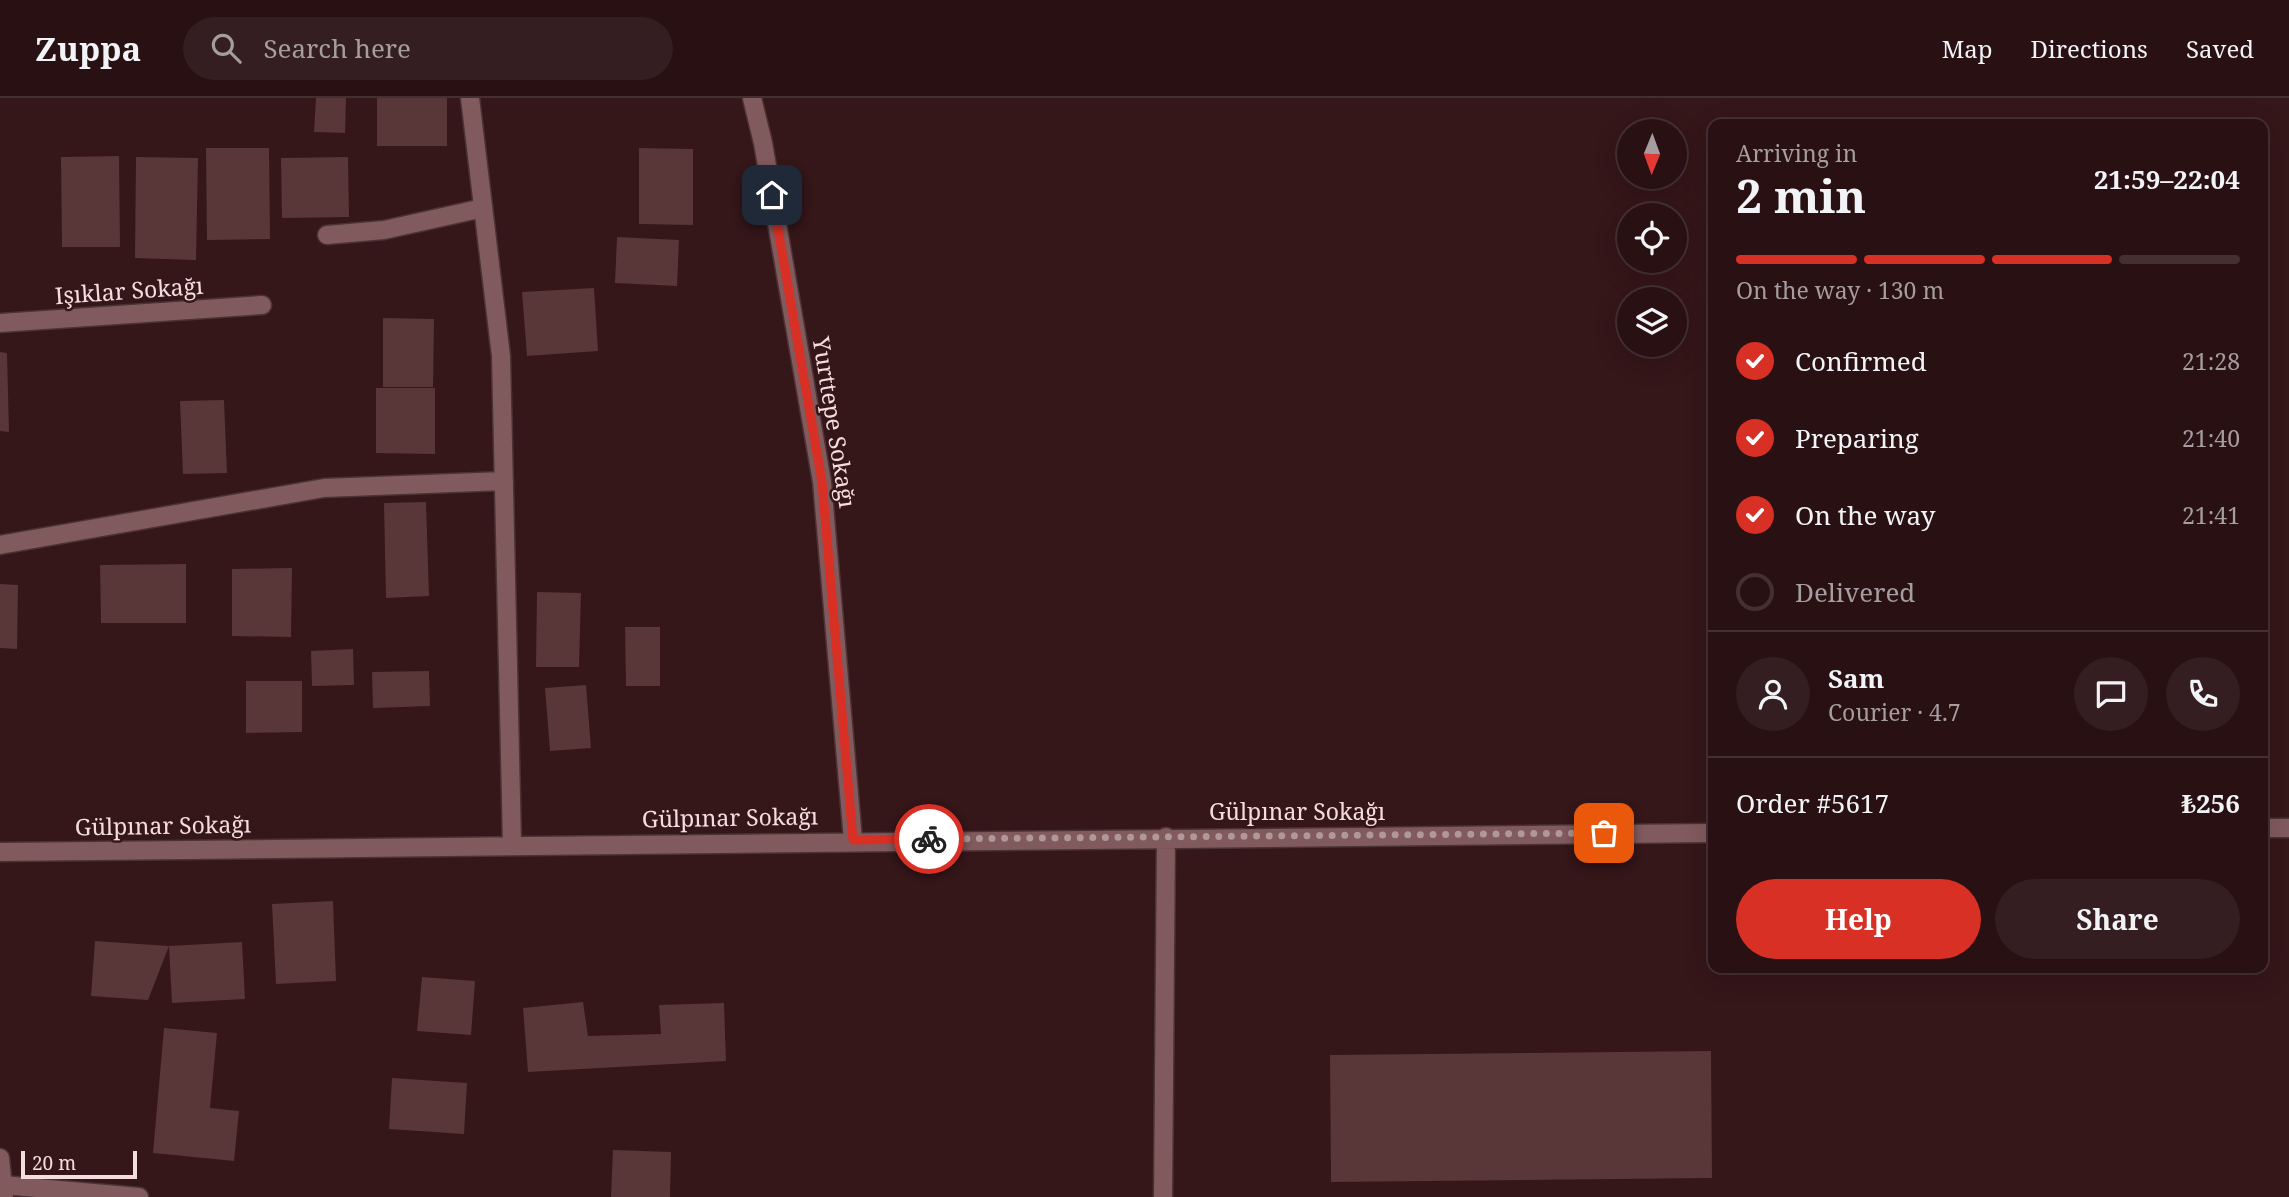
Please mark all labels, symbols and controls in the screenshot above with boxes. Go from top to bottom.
search box [183,17,673,80]
text: Zuppa [35,26,141,71]
icon: search [207,29,245,67]
text: Search here [263,30,411,66]
text: Map [1942,32,1993,65]
text: Directions [2031,32,2148,65]
text: Saved [2186,32,2254,65]
north arrow [1617,119,1687,189]
map controls [1617,119,1687,357]
text: Arriving in [1736,137,1857,169]
text: 21:59–22:04 [2094,161,2240,197]
text: 2 min [1736,164,1866,226]
pin [742,165,802,225]
icon: home [753,176,791,214]
button: locate [1617,203,1687,273]
street label: Işıklar Sokağı [54,269,205,311]
text: On the way · 130 m [1736,274,1944,306]
button: layers [1617,287,1687,357]
street label: Yurttepe Sokağı [806,333,864,510]
icon: check [1736,342,1774,380]
text: Confirmed [1795,343,1927,379]
text: 21:28 [2182,345,2240,377]
icon: check [1736,419,1774,457]
text: Preparing [1795,420,1919,456]
text: 21:40 [2182,422,2240,454]
icon: check [1736,496,1774,534]
text: On the way [1795,497,1935,533]
text: 21:41 [2182,499,2240,531]
text: Delivered [1795,574,1915,610]
button: person [1736,657,1810,731]
button: chat [2074,657,2148,731]
button: phone [2166,657,2240,731]
text: Sam [1828,660,1884,696]
text: Courier · 4.7 [1828,696,1961,728]
text: Order #5617 [1736,785,1889,821]
text: ₺256 [2181,785,2240,821]
street label: Gülpınar Sokağı [1209,795,1386,827]
street label: Gülpınar Sokağı [642,799,819,835]
pin [1574,803,1634,863]
courier [894,804,964,874]
street label: Gülpınar Sokağı [75,807,252,843]
icon: bag [1585,814,1623,852]
icon: bike [910,820,948,858]
button: Help [1736,879,1981,959]
button: Share [1995,879,2240,959]
scale bar [21,1148,136,1180]
text: 20 m [32,1150,76,1176]

